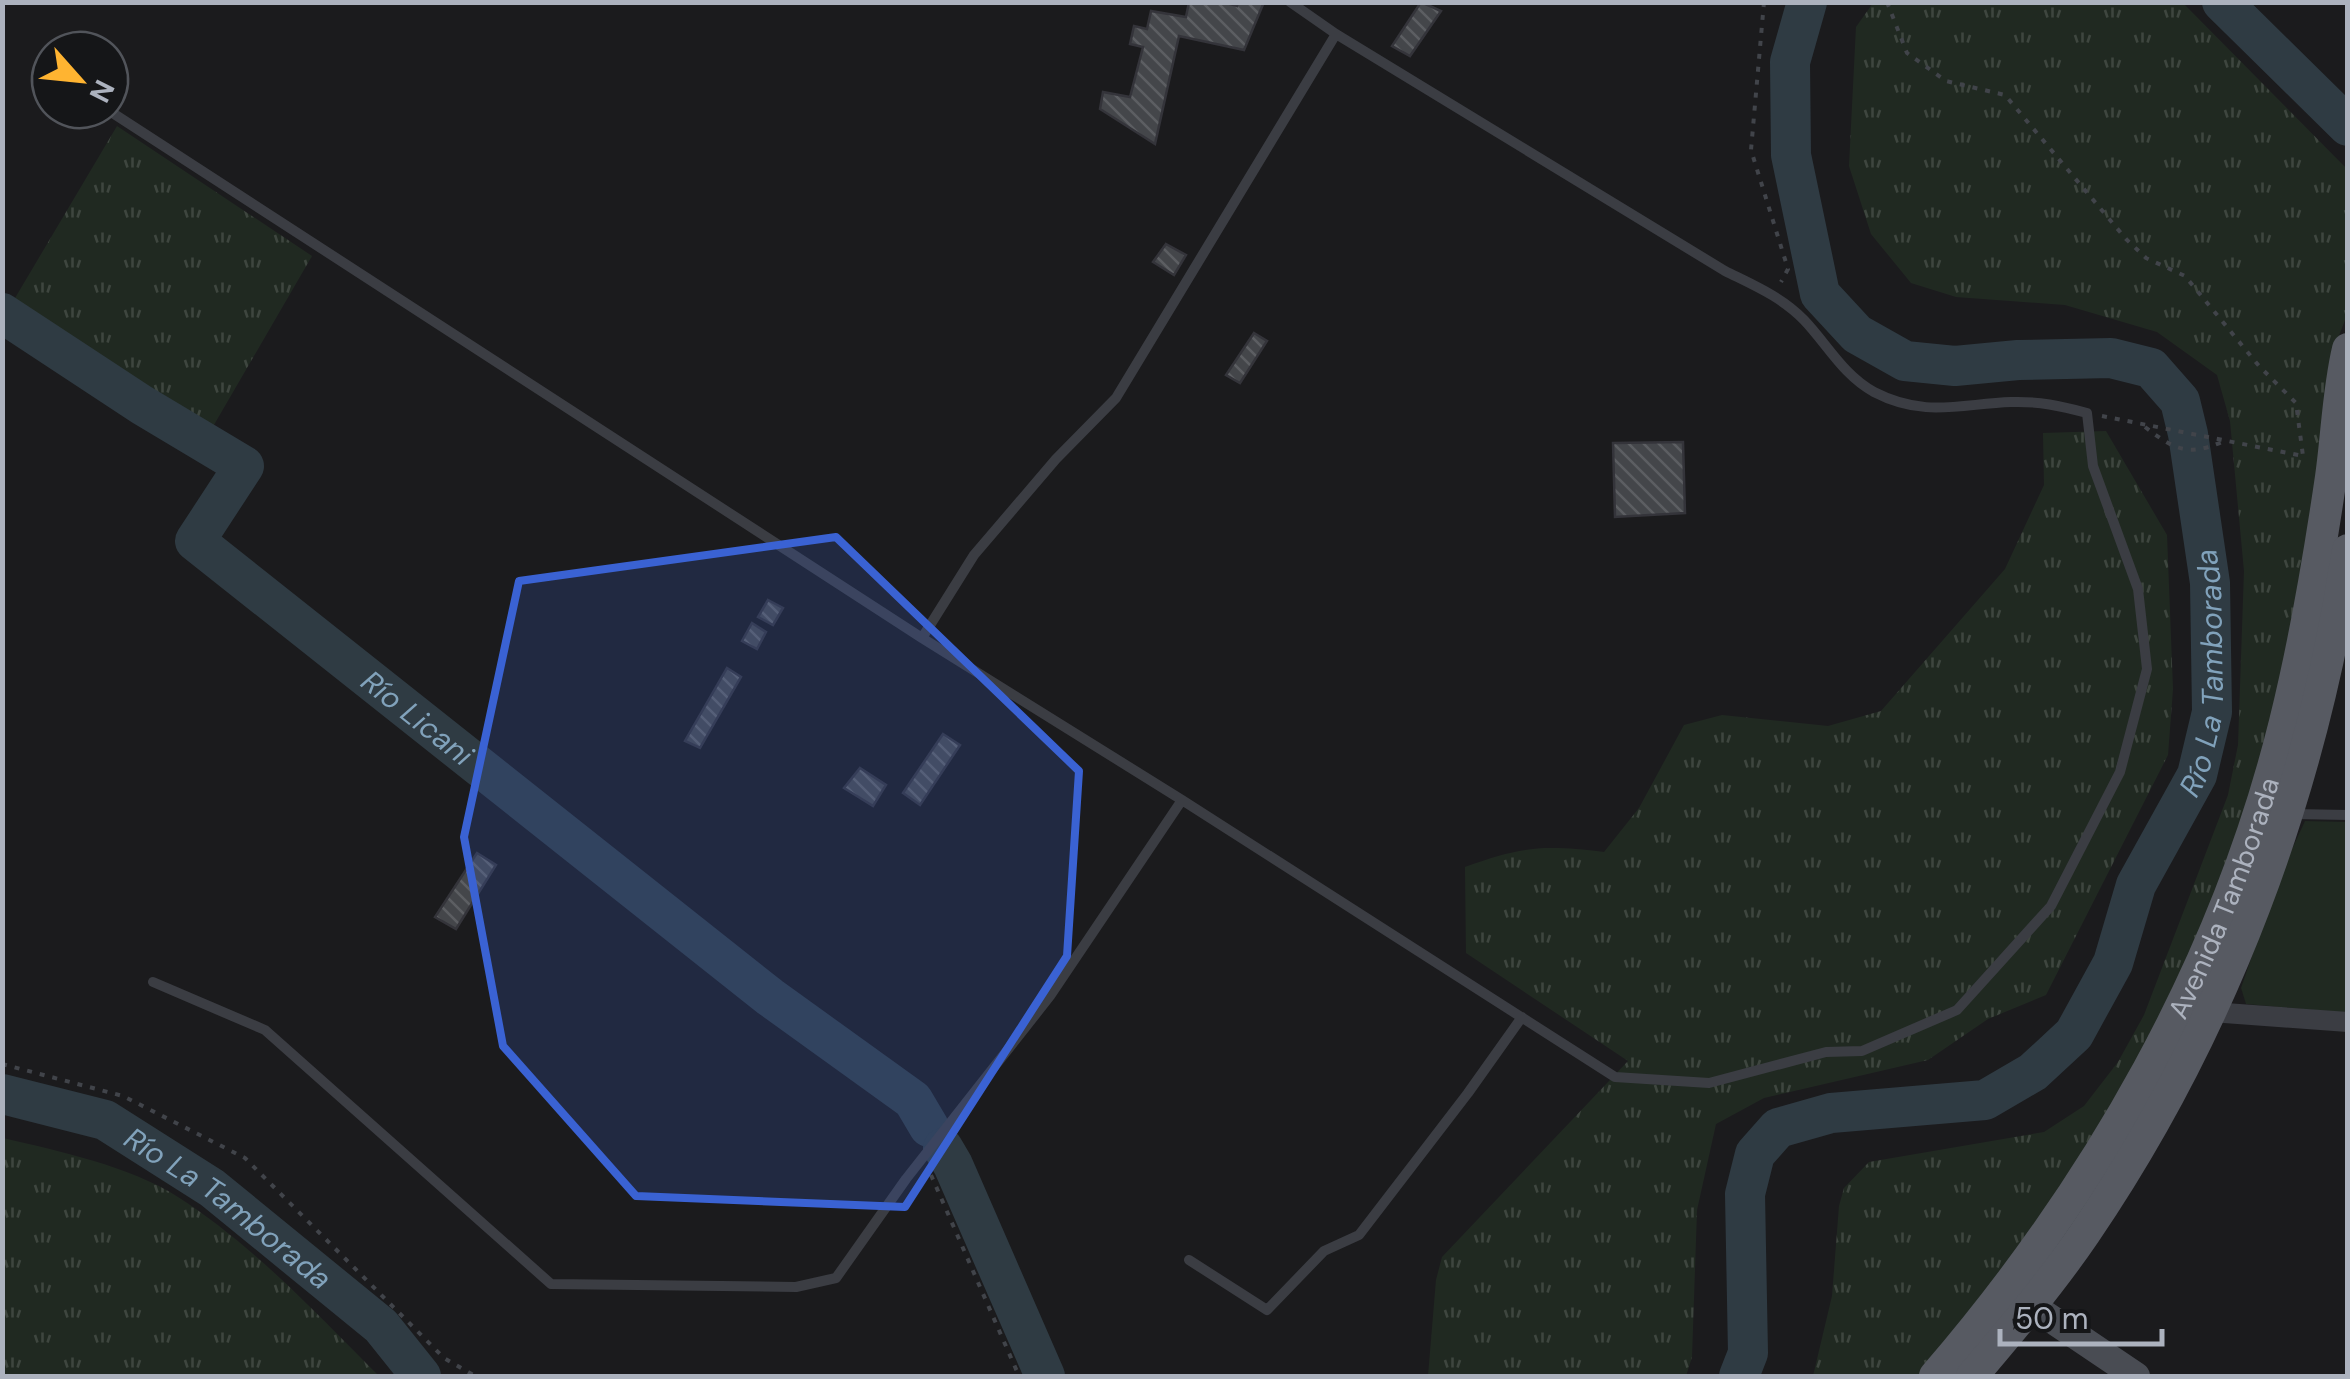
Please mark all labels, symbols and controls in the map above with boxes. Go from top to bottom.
north arrow [30,30,130,130]
text: N [81,74,123,109]
water label: Río La Tamborada [2170,547,2232,803]
water label: Río Licani [354,661,482,774]
street label: Avenida Tamborada [2159,773,2288,1025]
water label: Río La Tamborada [117,1118,340,1298]
scale bar [2000,1284,2162,1346]
text: 50 m [2015,1299,2089,1338]

